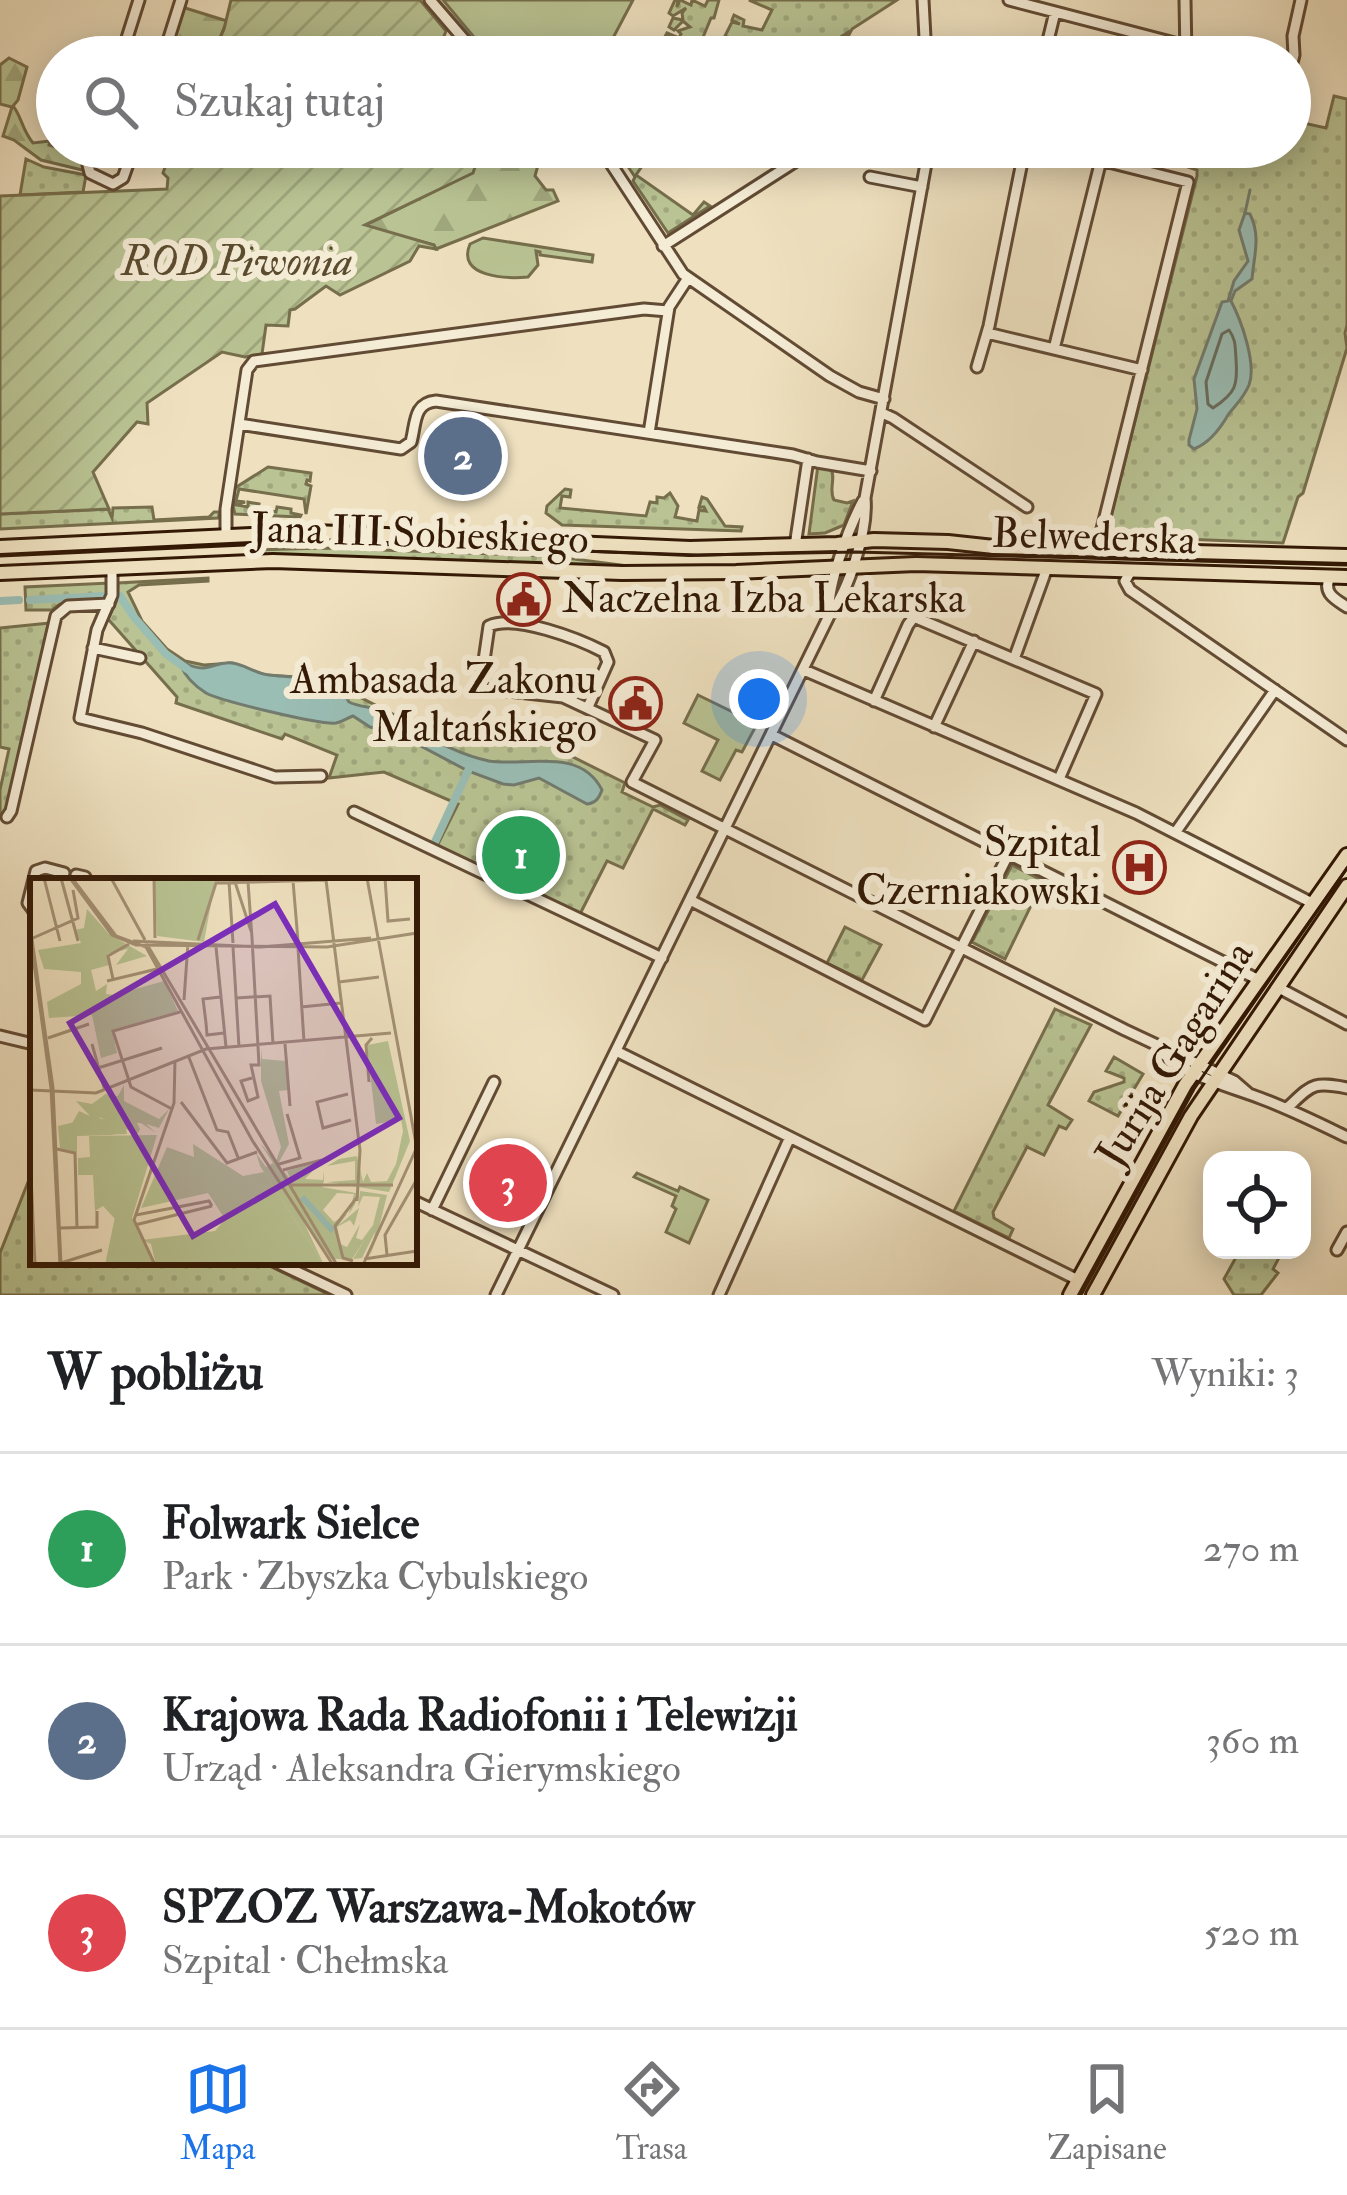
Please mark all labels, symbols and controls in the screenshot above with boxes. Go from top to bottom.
search box [36,36,1311,168]
icon: search [78,69,144,135]
text: Szukaj tutaj [174,74,385,130]
park label: ROD Piwonia [120,236,353,288]
pin: 2 [424,411,502,501]
street label: Jana III Sobieskiego [249,502,590,566]
street label: Belwederska [991,507,1198,567]
public building icon: Naczelna Izba Lekarska [495,571,551,627]
place label: Naczelna Izba Lekarska [562,573,966,625]
place label: Ambasada Zakonu Maltańskiego [289,654,597,754]
your location [729,669,789,729]
public building icon: Ambasada Zakonu Maltańskiego [608,676,664,732]
pin: 1 [482,810,560,900]
place label: Szpital Czerniakowski [856,817,1101,917]
hospital icon: Szpital Czerniakowski [1112,839,1168,895]
inset map [30,878,417,1265]
street label: Jurija Gagarina [1084,931,1265,1177]
pin: 3 [469,1138,547,1228]
map controls [1203,1151,1311,1259]
button: locate [1203,1151,1311,1259]
text: W pobliżu [48,1341,263,1405]
text: Wyniki: 3 [1152,1349,1299,1398]
text: Folwark Sielce [162,1496,419,1552]
text: 1 [80,1524,94,1573]
text: 270 m [1203,1524,1299,1573]
text: Park · Zbyszka Cybulskiego [162,1552,588,1601]
text: Krajowa Rada Radiofonii i Telewizji [162,1688,798,1744]
text: 2 [77,1716,97,1765]
text: 360 m [1206,1716,1299,1765]
text: Urząd · Aleksandra Gierymskiego [162,1744,681,1793]
text: SPZOZ Warszawa-Mokotów [162,1880,695,1936]
text: 3 [80,1908,94,1957]
text: 520 m [1204,1908,1299,1957]
text: Szpital · Chełmska [162,1936,448,1985]
tab: Mapa [180,2056,256,2169]
tab: Trasa [616,2056,687,2169]
tab: Zapisane [1048,2056,1167,2169]

